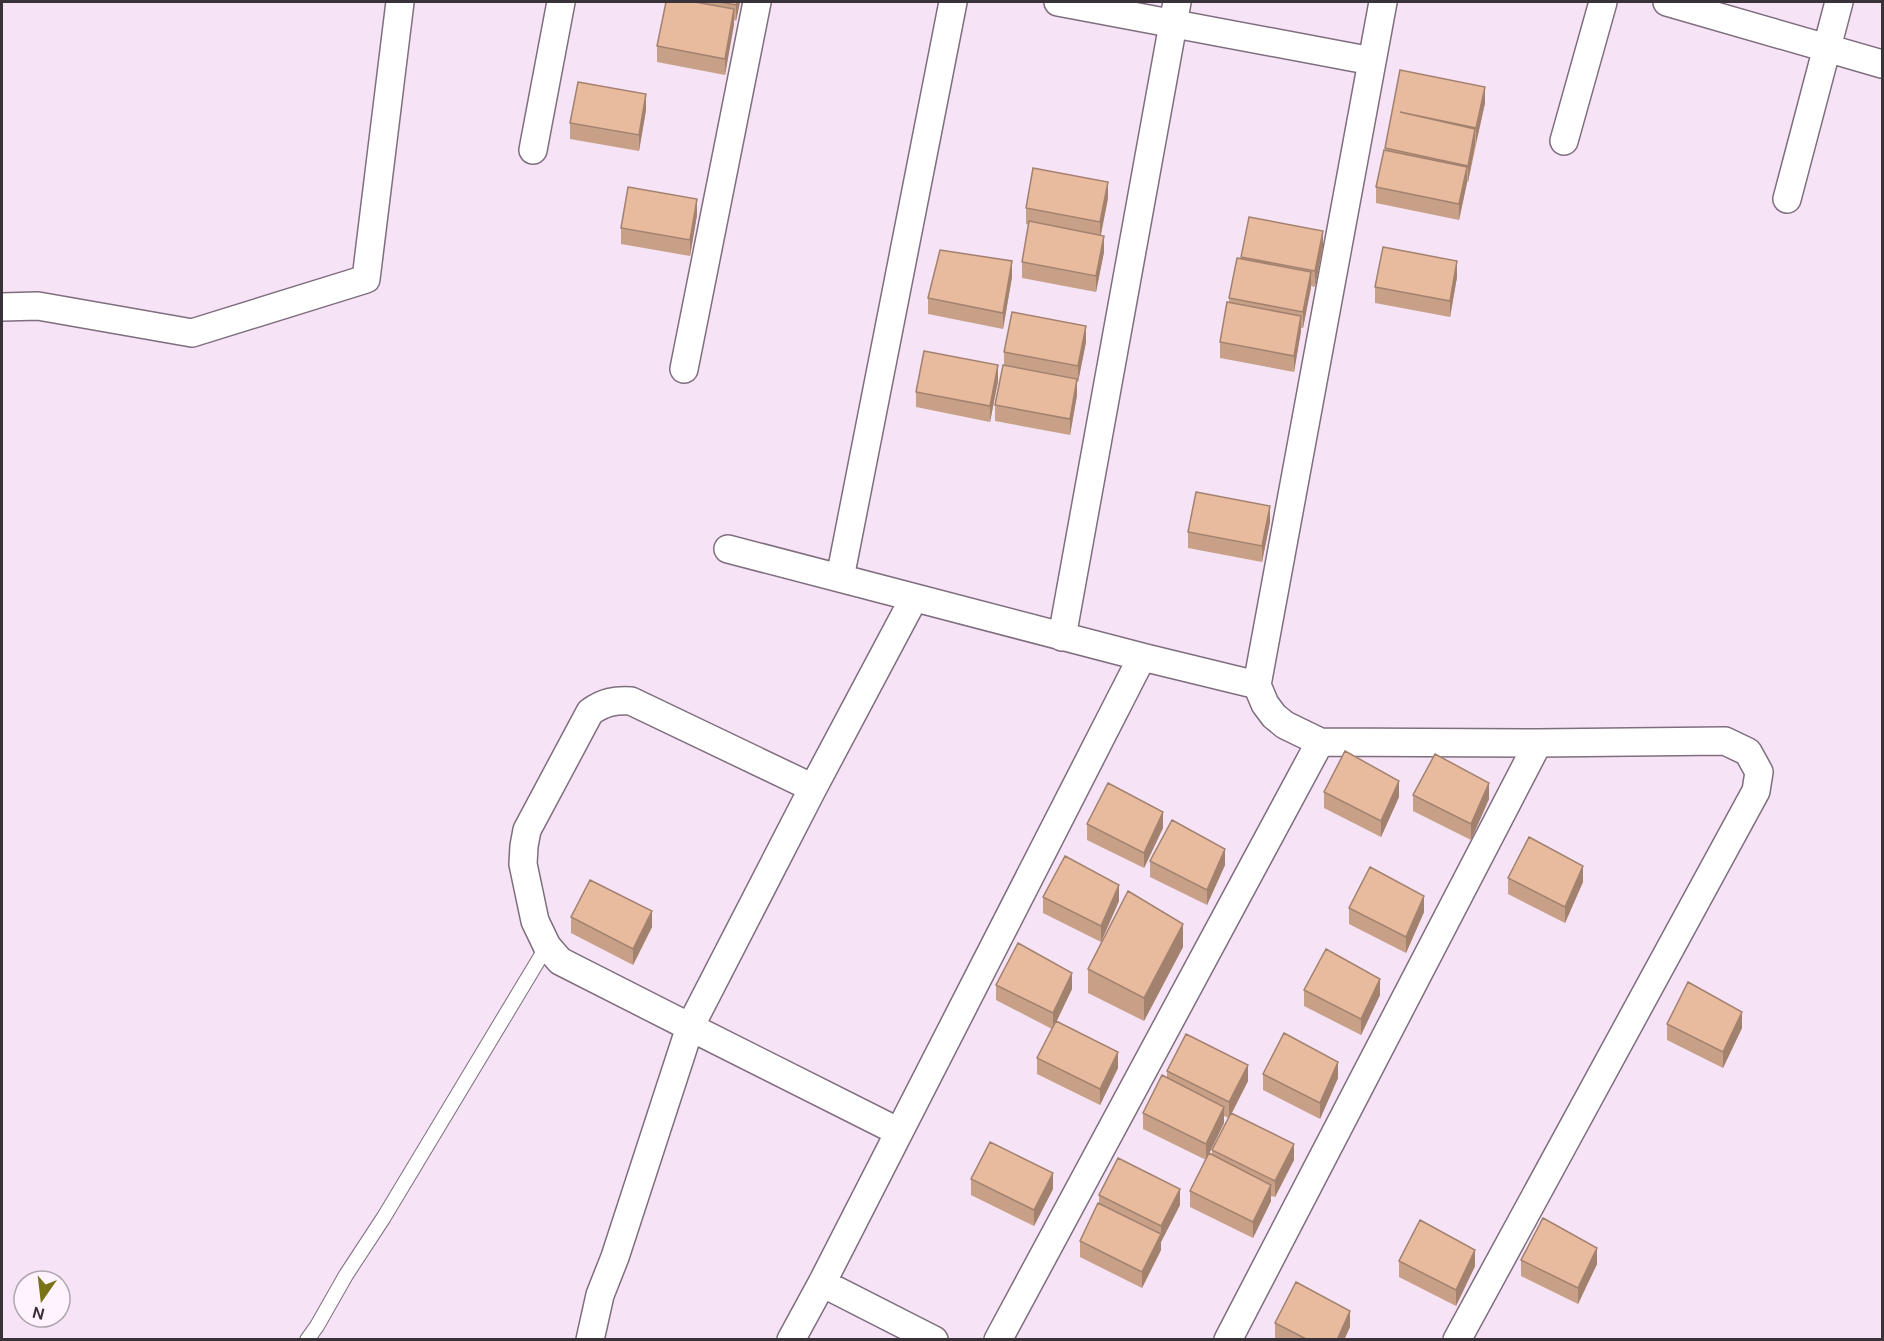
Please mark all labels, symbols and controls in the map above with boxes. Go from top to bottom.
north arrow [12,1269,72,1329]
text: N [30,1301,47,1325]

